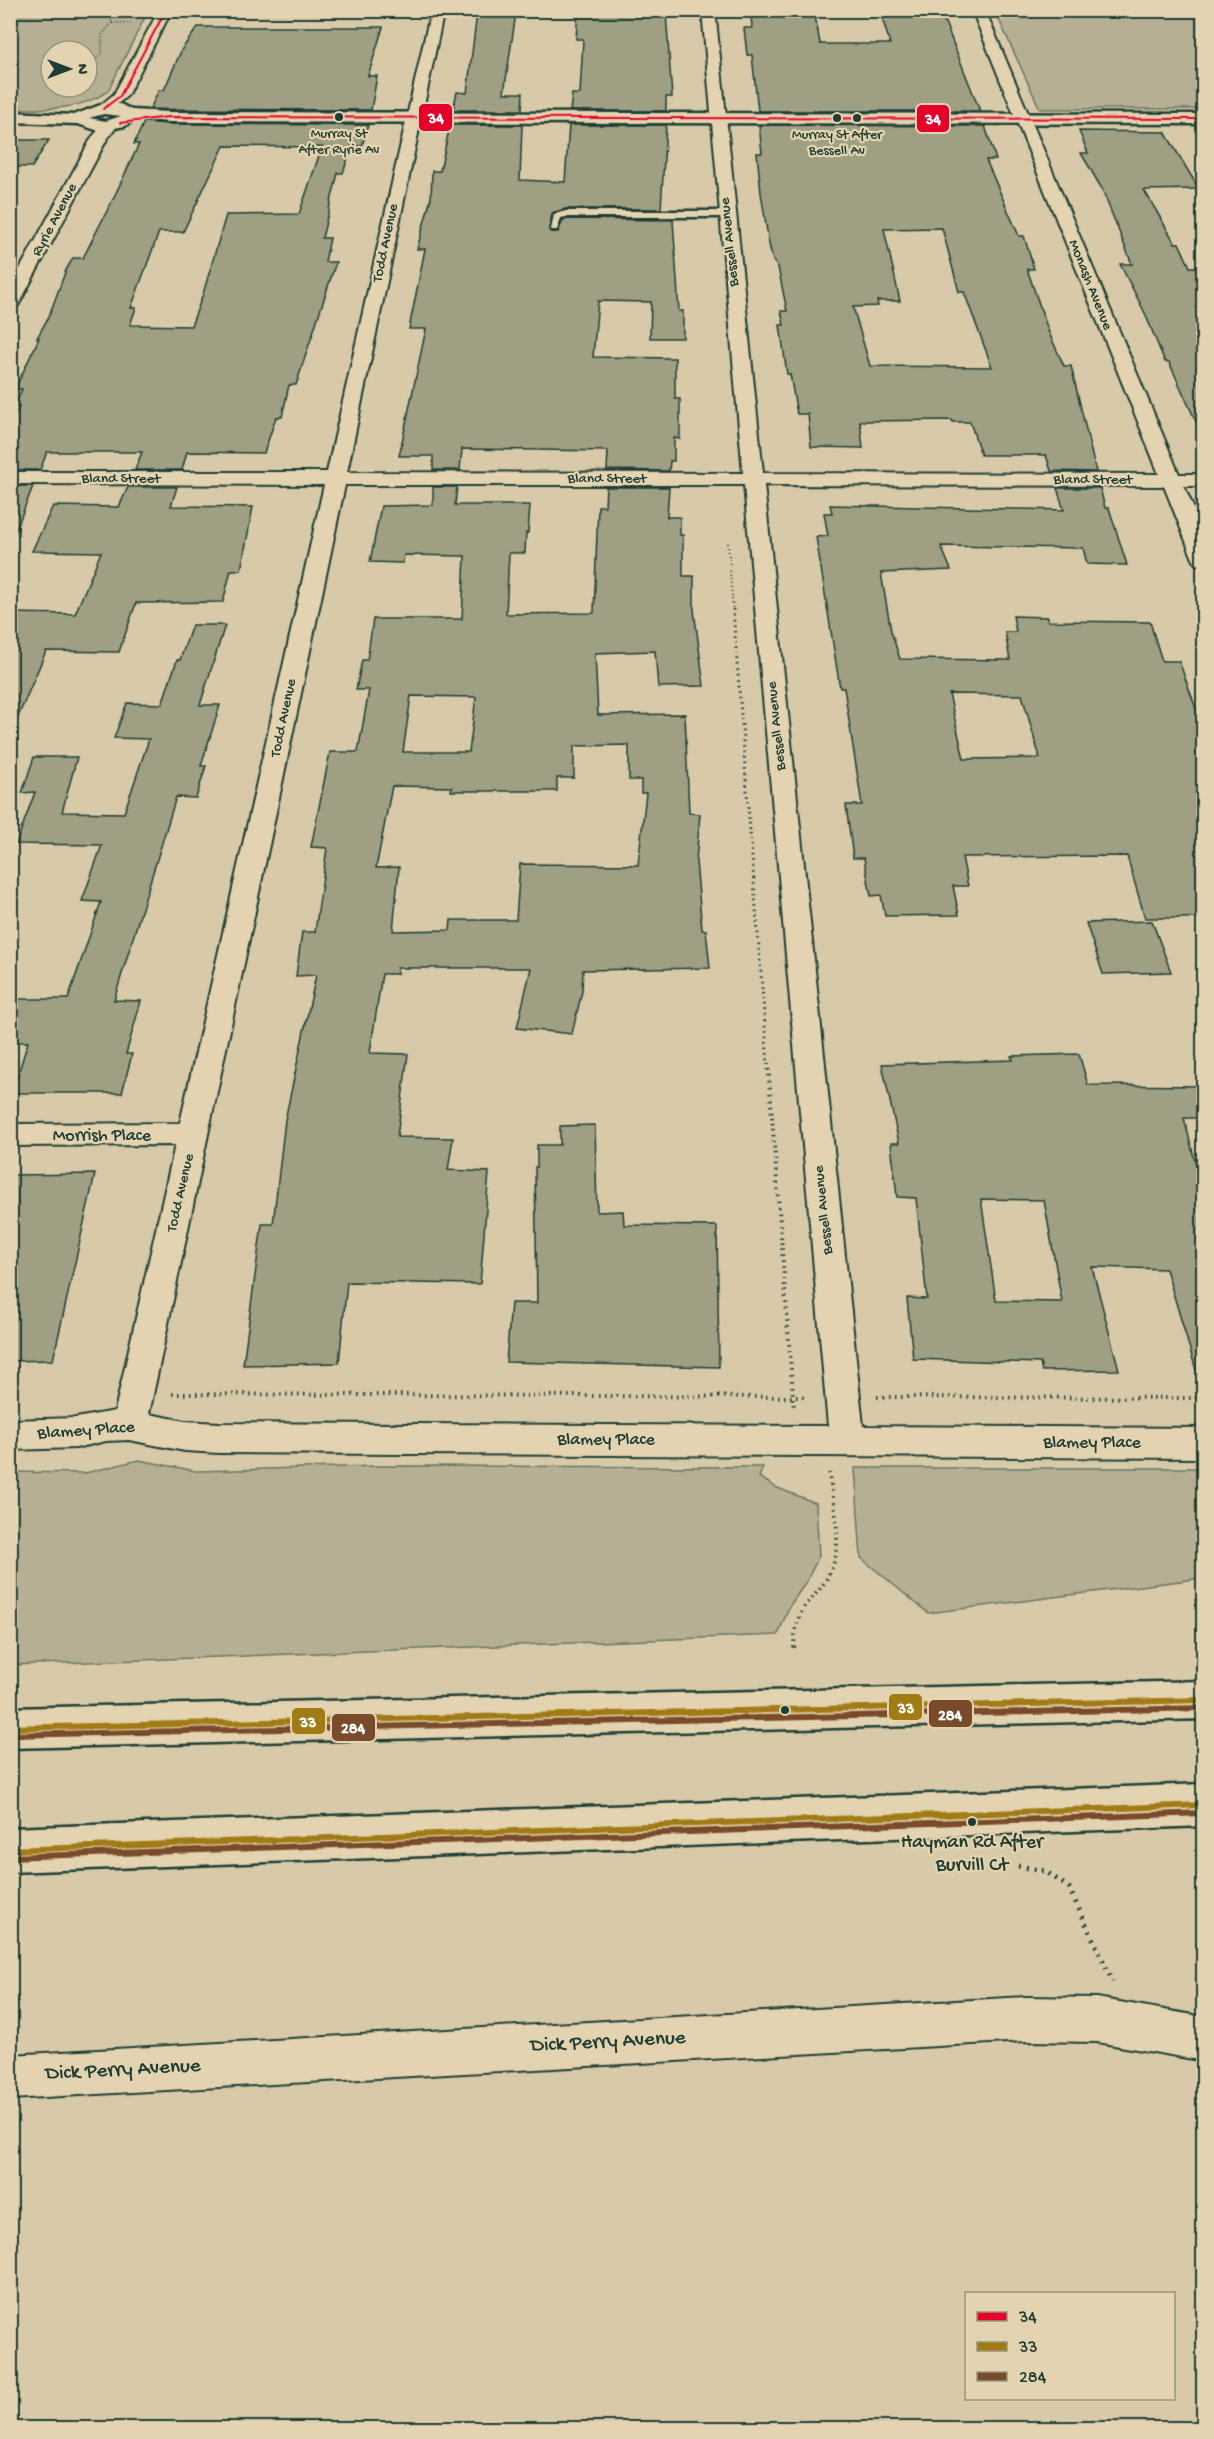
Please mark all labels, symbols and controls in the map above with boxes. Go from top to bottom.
north arrow [39,39,99,99]
text: N [71,64,90,75]
line badge: 34 [418,103,453,132]
line badge: 34 [916,104,950,133]
marker: Murray St After Ryrie Av [333,111,345,123]
text: 34 [427,111,444,130]
marker: Murray St After Bessell Av [831,112,843,124]
unlabelled marker [851,112,863,124]
text: 34 [924,112,941,131]
place label: Murray St After Ryrie Av [299,126,379,159]
place label: Murray St After Bessell Av [792,127,883,160]
street label: Ryrie Avenue [28,180,82,260]
street label: Bessell Avenue [716,196,744,288]
street label: Todd Avenue [369,202,403,285]
street label: Monash Avenue [1064,237,1116,333]
street label: Bland Street [81,470,162,488]
street label: Bland Street [567,470,648,488]
street label: Bland Street [1053,471,1134,489]
street label: Todd Avenue [267,677,301,760]
street label: Bessell Avenue [763,680,791,772]
street label: Morrish Place [53,1126,152,1147]
street label: Todd Avenue [163,1152,199,1235]
street label: Bessell Avenue [810,1164,838,1256]
street label: Blamey Place [36,1417,136,1445]
street label: Blamey Place [556,1430,656,1451]
street label: Blamey Place [1042,1433,1142,1454]
line badge: 33 [888,1693,923,1721]
line badge: 284 [928,1699,973,1728]
text: 33 [897,1701,914,1720]
unlabelled marker [779,1704,791,1716]
line badge: 33 [291,1707,326,1735]
text: 284 [938,1708,963,1727]
line badge: 284 [331,1713,376,1742]
text: 33 [299,1715,316,1734]
text: 284 [341,1721,366,1740]
marker: Hayman Rd After Burvill Ct [966,1816,978,1828]
place label: Hayman Rd After Burvill Ct [901,1832,1045,1878]
street label: Dick Perry Avenue [528,2026,687,2060]
street label: Dick Perry Avenue [43,2054,202,2088]
legend [965,2292,1175,2400]
text: 34 [1018,2308,1037,2329]
text: 33 [1018,2338,1038,2359]
text: 284 [1019,2368,1047,2389]

